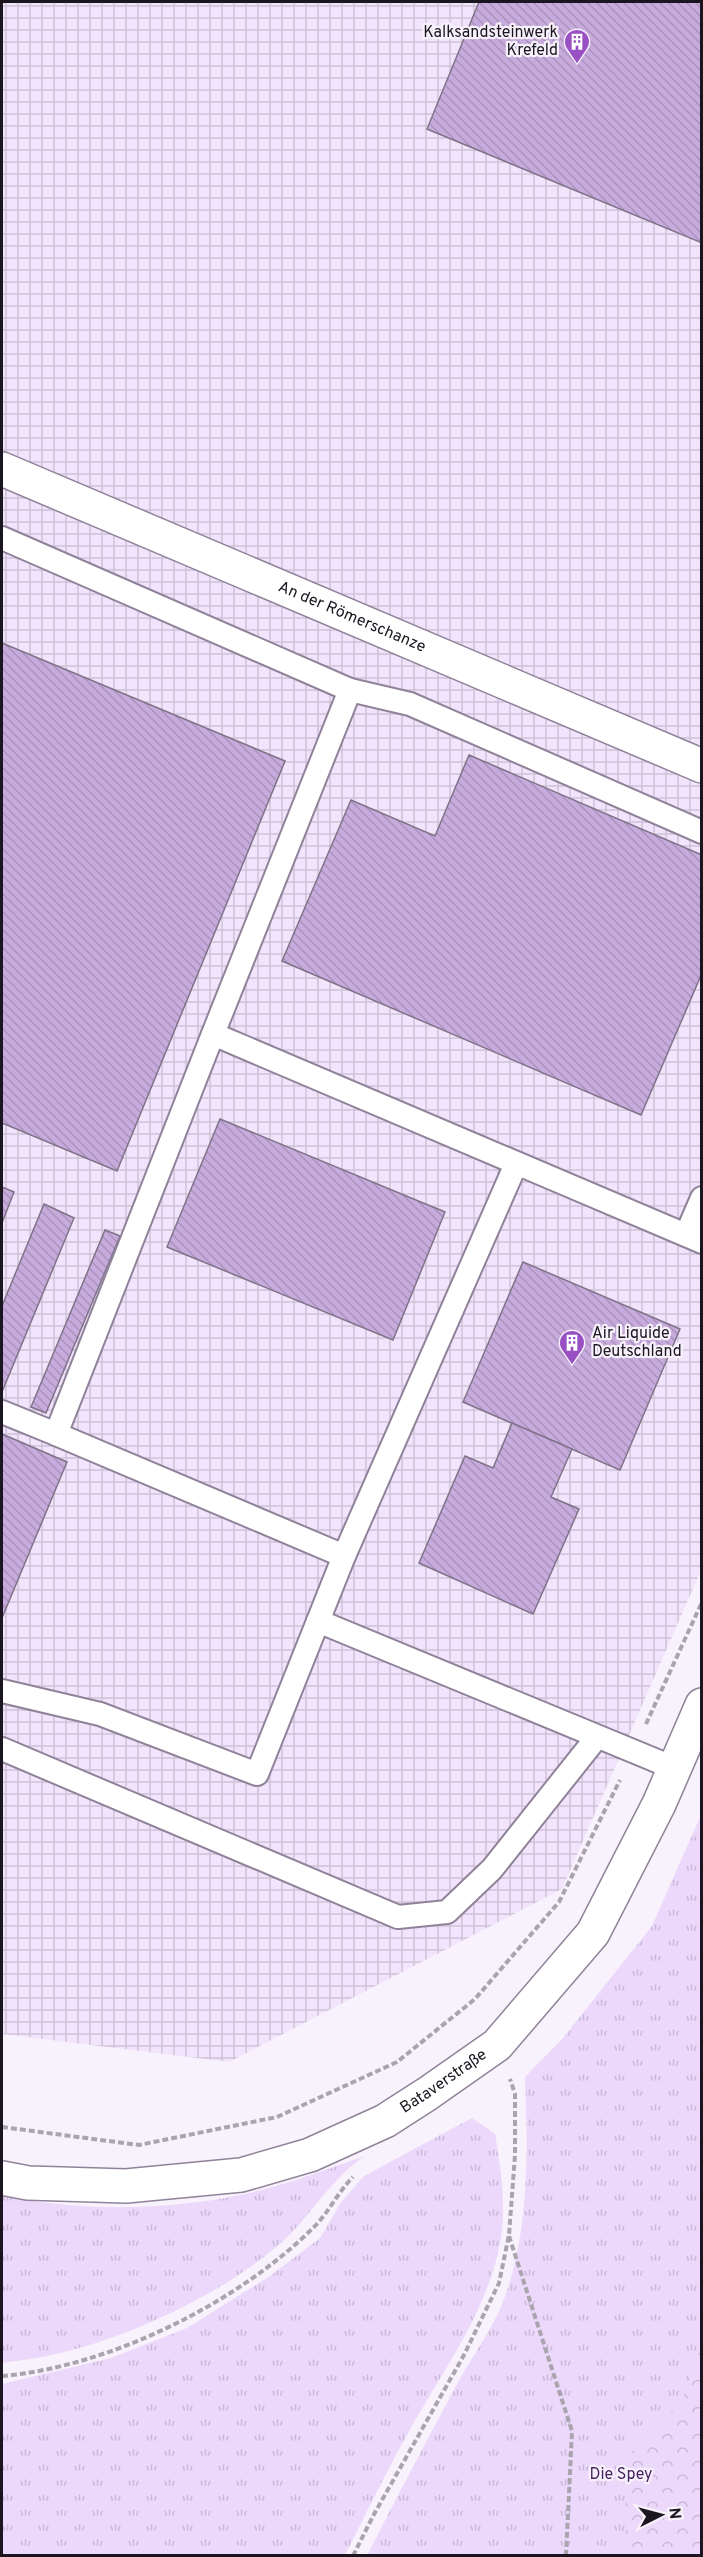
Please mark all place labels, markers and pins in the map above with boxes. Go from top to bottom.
place label: Kalksandsteinwerk Krefeld [423,23,558,61]
building icon: Kalksandsteinwerk Krefeld [562,27,592,65]
place label: Air Liquide Deutschland [592,1324,682,1362]
building icon: Air Liquide Deutschland [557,1328,587,1366]

